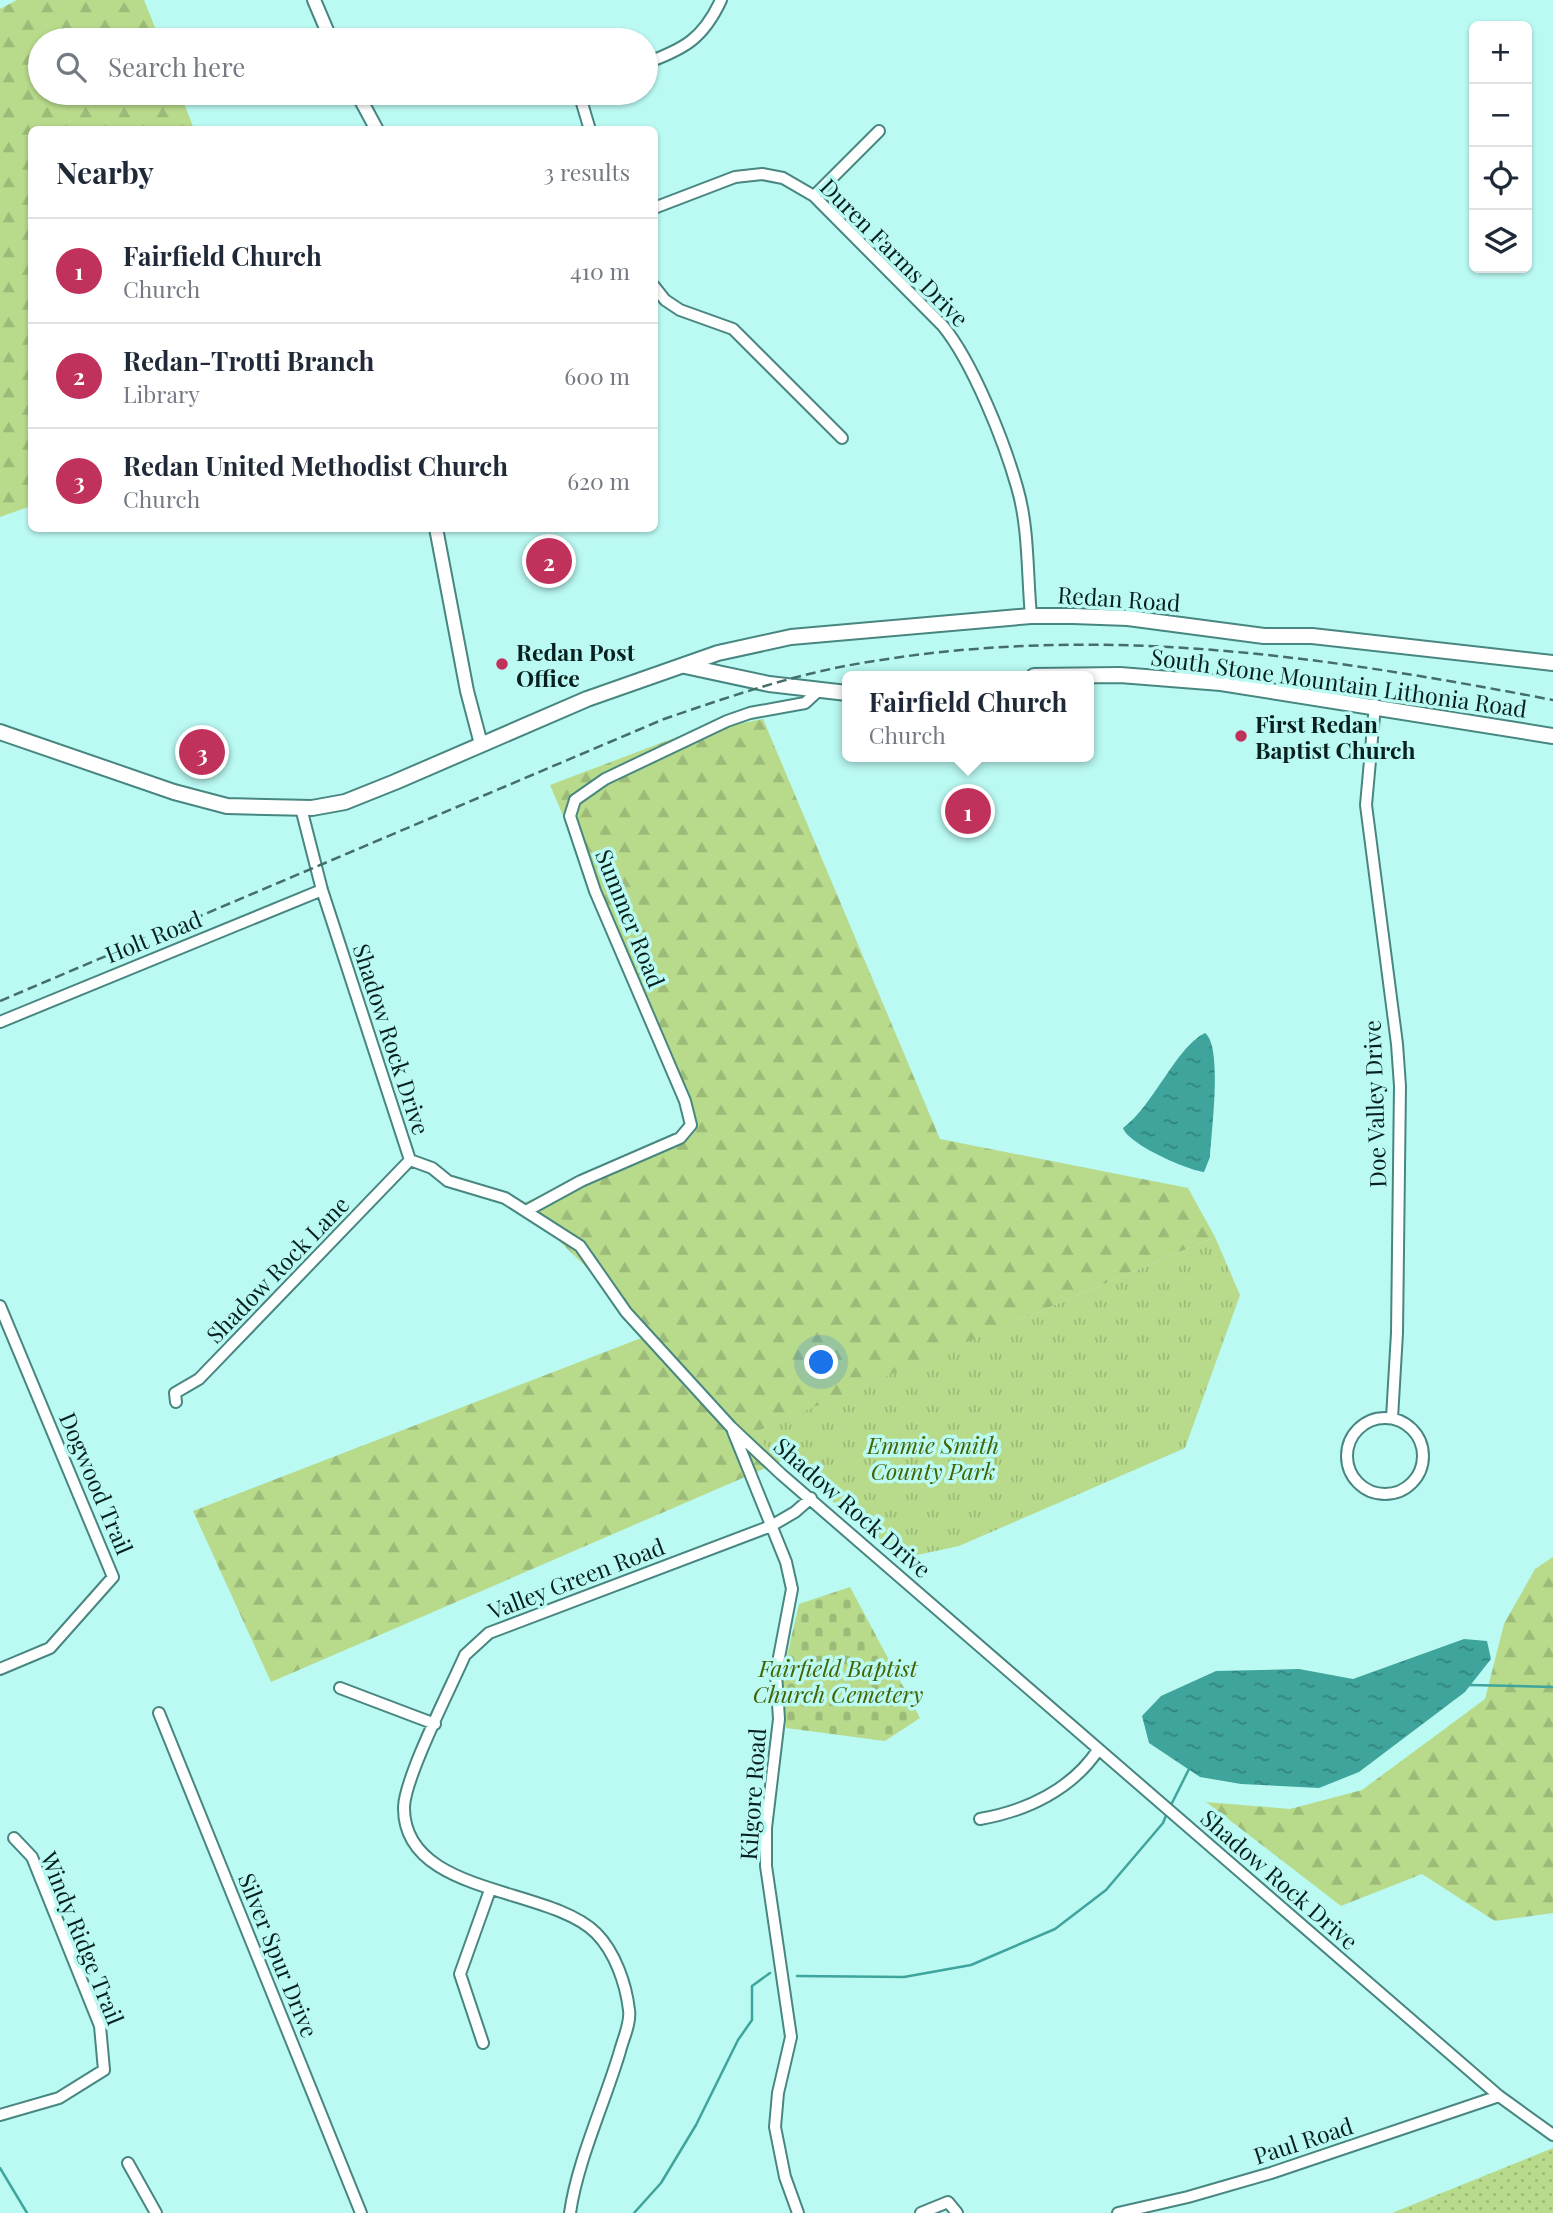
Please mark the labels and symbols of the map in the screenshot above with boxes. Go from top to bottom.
street label: Duren Farms Drive [814,171,976,333]
pin: 2 [526,535,572,587]
street label: Redan Road [1056,578,1182,618]
place label: Redan Post Office [516,636,636,693]
street label: South Stone Mountain Lithonia Road [1149,640,1529,724]
marker: Redan Post Office [494,656,510,672]
place label: First Redan Baptist Church [1255,708,1415,765]
pin: 3 [179,726,225,778]
marker: First Redan Baptist Church [1233,728,1249,744]
pin: 1 [945,785,991,837]
street label: Summer Road [589,844,673,992]
street label: Holt Road [100,903,206,969]
street label: Shadow Rock Drive [346,940,438,1138]
street label: Doe Valley Drive [1356,1020,1392,1188]
street label: Shadow Rock Lane [199,1189,355,1349]
your location [804,1345,838,1379]
street label: Dogwood Trail [53,1407,141,1559]
park label: Emmie Smith County Park [866,1429,999,1486]
street label: Shadow Rock Drive [768,1430,938,1584]
street label: Valley Green Road [482,1530,669,1626]
park label: Fairfield Baptist Church Cemetery [753,1652,923,1709]
street label: Kilgore Road [732,1727,772,1861]
street label: Shadow Rock Drive [1195,1802,1365,1956]
street label: Windy Ridge Trail [34,1846,132,2029]
street label: Silver Spur Drive [232,1868,326,2042]
street label: Paul Road [1249,2109,1357,2171]

